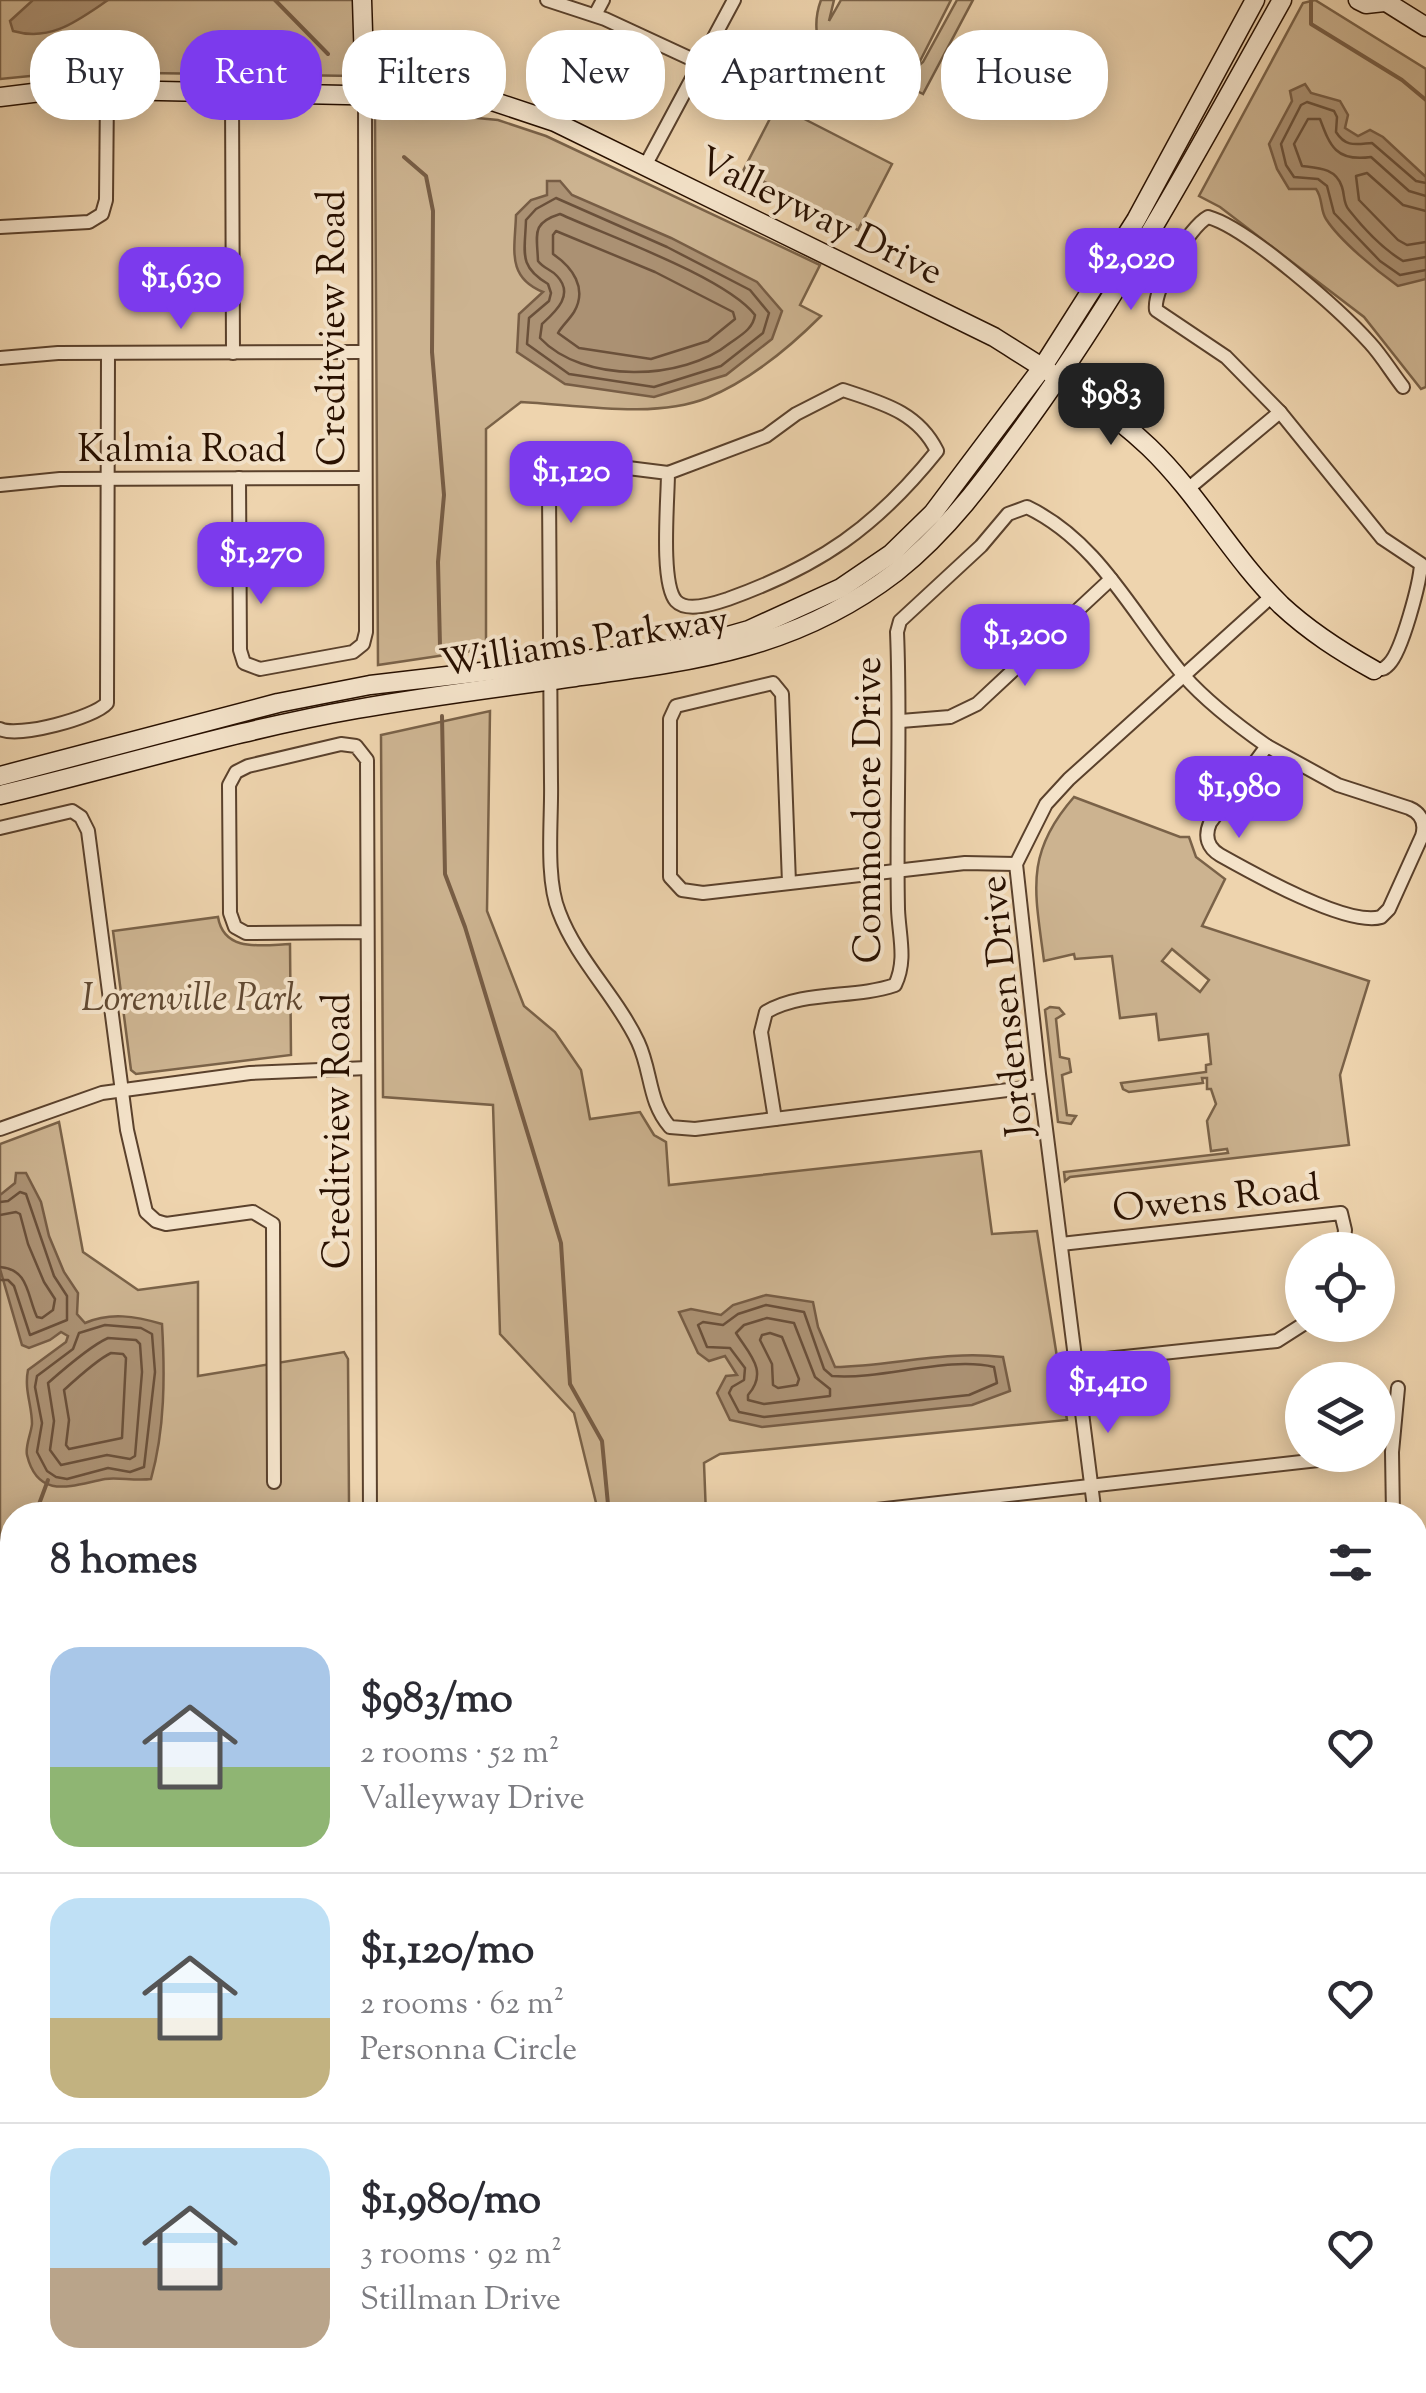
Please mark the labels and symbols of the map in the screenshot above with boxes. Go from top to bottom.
street label: Valleyway Drive [688,136,951,301]
street label: Creditview Road [308,190,362,466]
pin: $2,020 [1050,228,1212,313]
pin: $1,630 [100,247,262,332]
pin: $983 [1052,363,1170,448]
street label: Kalmia Road [78,425,286,479]
pin: $1,120 [490,441,652,526]
pin: $1,270 [180,522,342,607]
street label: Williams Parkway [437,595,733,693]
pin: $1,200 [944,604,1106,689]
street label: Commodore Drive [844,657,898,963]
pin: $1,980 [1158,756,1320,841]
street label: Jordensen Drive [968,873,1050,1141]
park label: Lorenville Park [81,974,303,1028]
street label: Creditview Road [313,993,367,1269]
street label: Owens Road [1110,1163,1323,1239]
pin: $1,410 [1027,1351,1189,1436]

